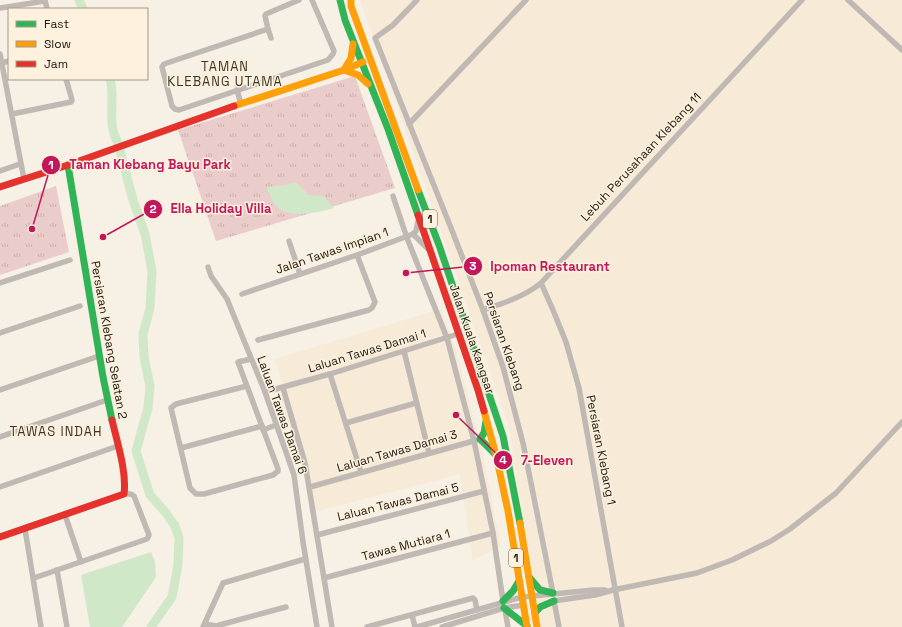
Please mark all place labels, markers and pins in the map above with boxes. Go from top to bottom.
callout: Taman Klebang Bayu Park [41,152,238,177]
callout: Ella Holiday Villa [143,196,280,221]
callout: Ipoman Restaurant [463,254,618,279]
callout: 7-Eleven [493,448,582,473]

